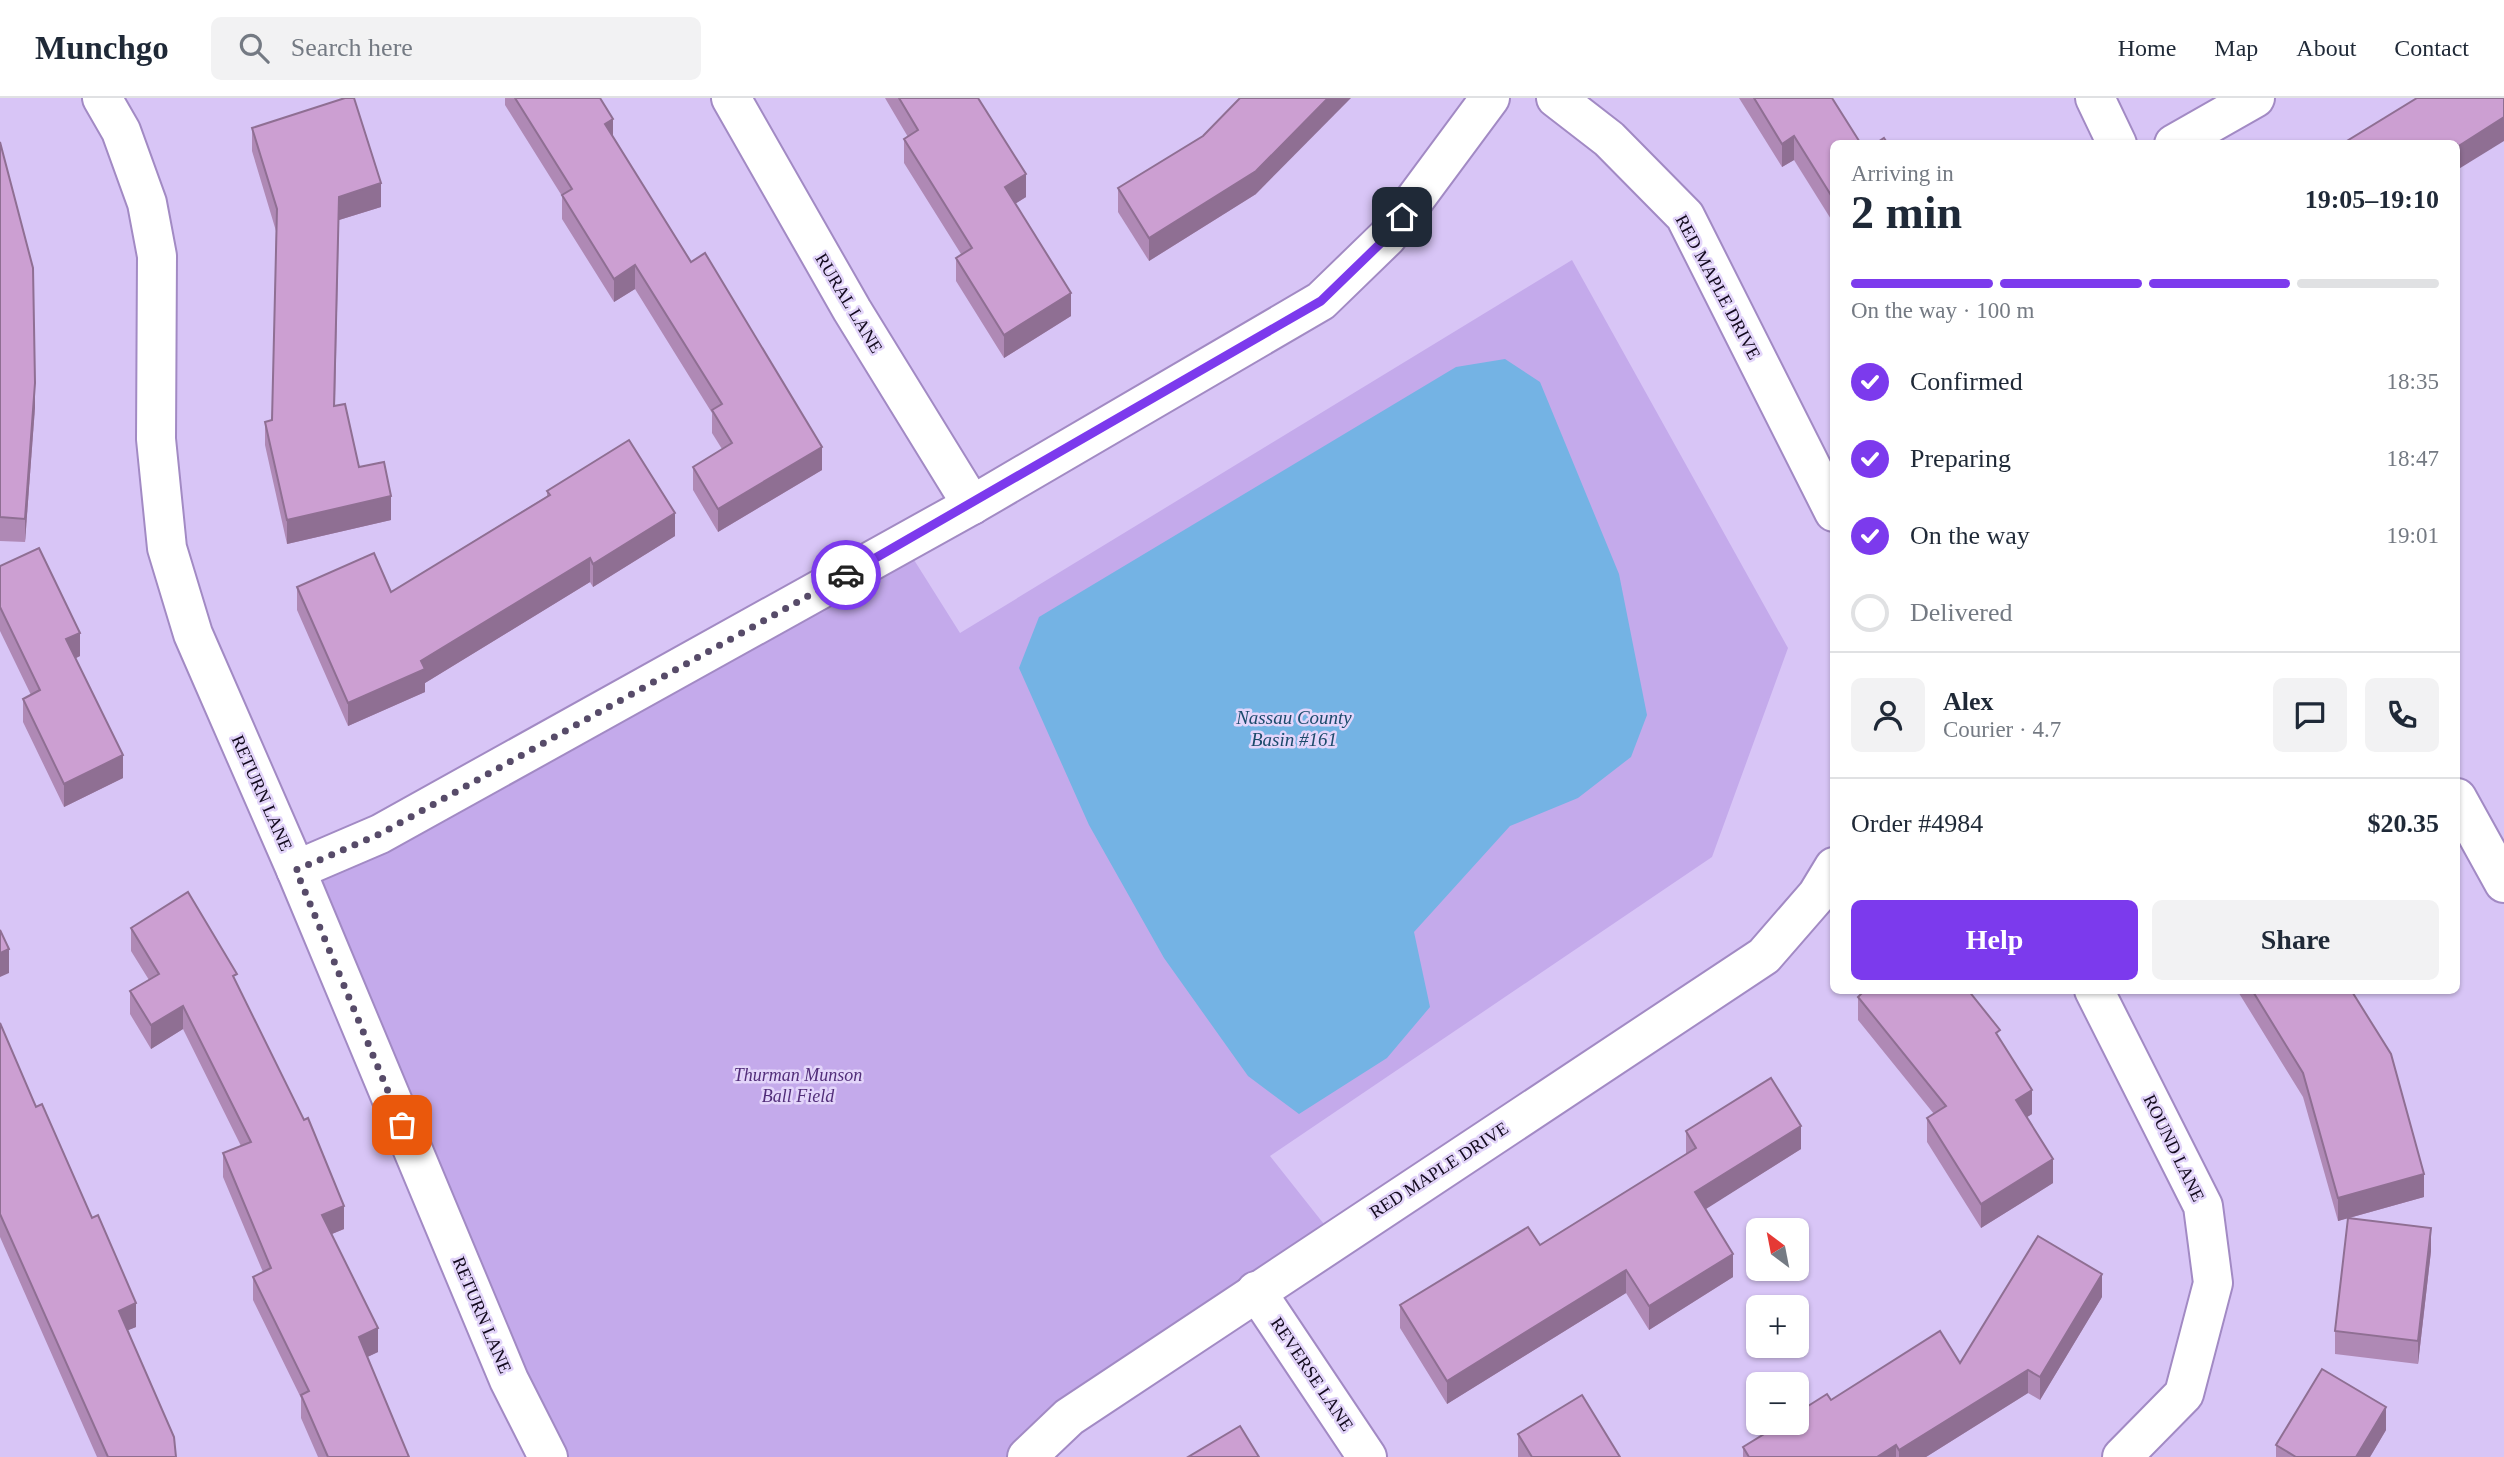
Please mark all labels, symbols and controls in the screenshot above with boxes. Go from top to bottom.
search box [211,17,701,80]
icon: search [235,29,273,67]
text: Munchgo [35,30,169,66]
text: Search here [291,33,413,62]
text: Home [2118,35,2176,61]
text: Map [2214,35,2258,61]
text: About [2296,35,2356,61]
text: Contact [2394,35,2469,61]
text: Arriving in [1851,161,1954,186]
text: 19:05–19:10 [2305,185,2439,214]
pin [1372,187,1432,247]
text: 2 min [1851,187,1962,238]
icon: home [1383,198,1421,236]
street label: RED MAPLE DRIVE [1671,211,1765,363]
street label: RURAL LANE [811,249,887,357]
text: On the way · 100 m [1851,298,2034,323]
icon: check [1851,363,1889,401]
text: Confirmed [1910,367,2023,396]
text: 18:35 [2387,369,2439,394]
icon: check [1851,440,1889,478]
text: Preparing [1910,444,2011,473]
text: 18:47 [2387,446,2439,471]
icon: check [1851,517,1889,555]
text: On the way [1910,521,2030,550]
text: 19:01 [2387,523,2439,548]
courier [811,540,881,610]
icon: car [827,556,865,594]
text: Delivered [1910,598,2013,627]
button: person [1851,678,1925,752]
button: chat [2273,678,2347,752]
button: phone [2365,678,2439,752]
text: Alex [1943,687,1994,716]
water label: Nassau County Basin #161 [1235,707,1352,750]
text: Courier · 4.7 [1943,717,2061,742]
street label: RETURN LANE [228,732,296,854]
text: Order #4984 [1851,809,1983,838]
text: $20.35 [2368,809,2439,838]
button: Help [1851,900,2138,980]
button: Share [2152,900,2439,980]
park label: Thurman Munson Ball Field [734,1065,862,1106]
street label: ROUND LANE [2139,1091,2209,1205]
pin [372,1095,432,1155]
icon: bag [383,1106,421,1144]
street label: RED MAPLE DRIVE [1366,1118,1512,1222]
north arrow [1746,1218,1810,1281]
map controls [1746,1218,1809,1435]
street label: RETURN LANE [448,1254,516,1376]
button: + [1746,1295,1809,1358]
street label: REVERSE LANE [1267,1313,1357,1435]
button: − [1746,1372,1809,1435]

